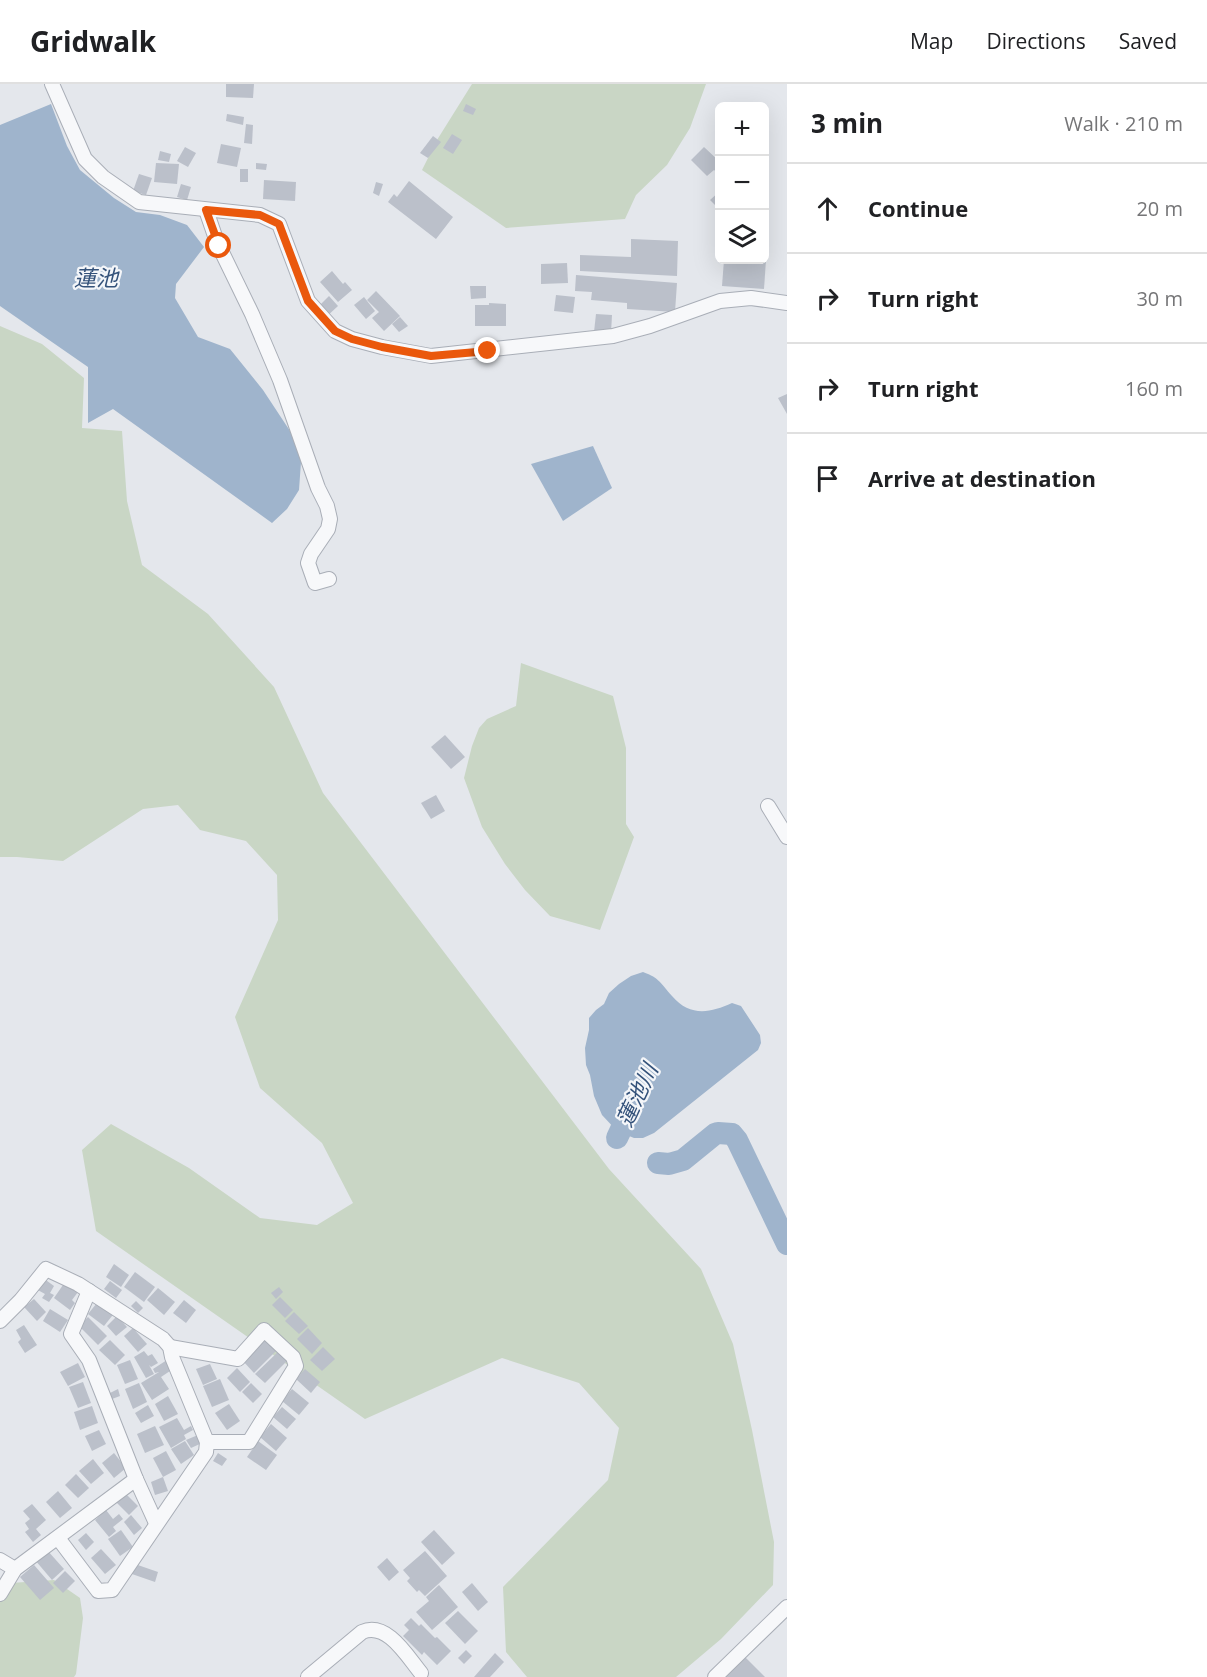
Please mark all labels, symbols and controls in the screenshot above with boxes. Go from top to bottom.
text: Gridwalk [30,22,156,60]
text: Map [910,27,953,55]
text: Directions [986,27,1086,55]
text: Saved [1119,27,1177,55]
map controls [715,102,769,264]
button: + [715,102,769,156]
text: 3 min [811,105,883,141]
text: Walk · 210 m [1064,110,1183,137]
button: − [715,156,769,210]
icon: ahead [811,192,844,225]
text: Continue [868,193,968,223]
text: 20 m [1136,195,1183,222]
button: layers [715,210,769,264]
route start [205,232,231,258]
water label: 蓮池 [74,262,120,292]
icon: right [811,282,844,315]
text: Turn right [868,283,979,313]
text: 30 m [1136,285,1183,312]
route end [474,337,500,363]
icon: right [811,372,844,405]
text: Turn right [868,373,979,403]
text: 160 m [1125,375,1183,402]
icon: arrive [811,462,844,495]
text: Arrive at destination [868,463,1096,493]
water label: 蓮池川 [609,1057,664,1131]

